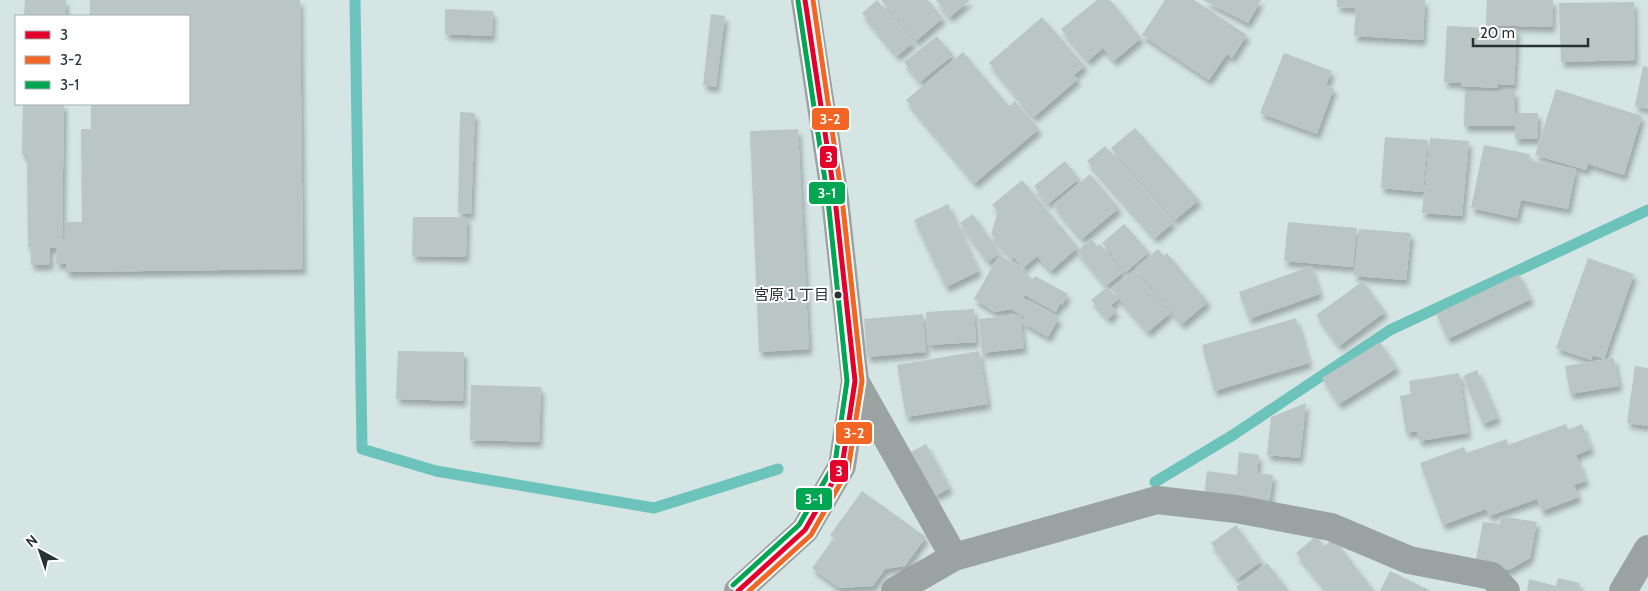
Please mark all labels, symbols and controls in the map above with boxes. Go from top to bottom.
legend [15,15,190,105]
scale bar [1473,15,1588,47]
text: 20 m [1480,24,1515,42]
text: 3 [60,26,68,44]
text: 3-2 [60,51,82,69]
text: 3-1 [60,76,79,94]
line badge: 3-2 [811,107,850,131]
text: 3-2 [820,110,840,128]
line badge: 3 [819,145,838,169]
text: 3 [825,148,833,166]
line badge: 3-1 [808,181,846,205]
text: 3-1 [818,184,836,202]
place label: 宮原１丁目 [754,286,829,304]
marker: 宮原１丁目 [833,290,843,300]
line badge: 3-2 [835,421,873,445]
text: 3-2 [844,424,864,442]
line badge: 3 [829,459,849,483]
text: 3 [835,462,843,480]
line badge: 3-1 [795,487,833,511]
text: 3-1 [805,490,823,508]
north arrow [15,526,65,576]
text: N [22,531,41,551]

